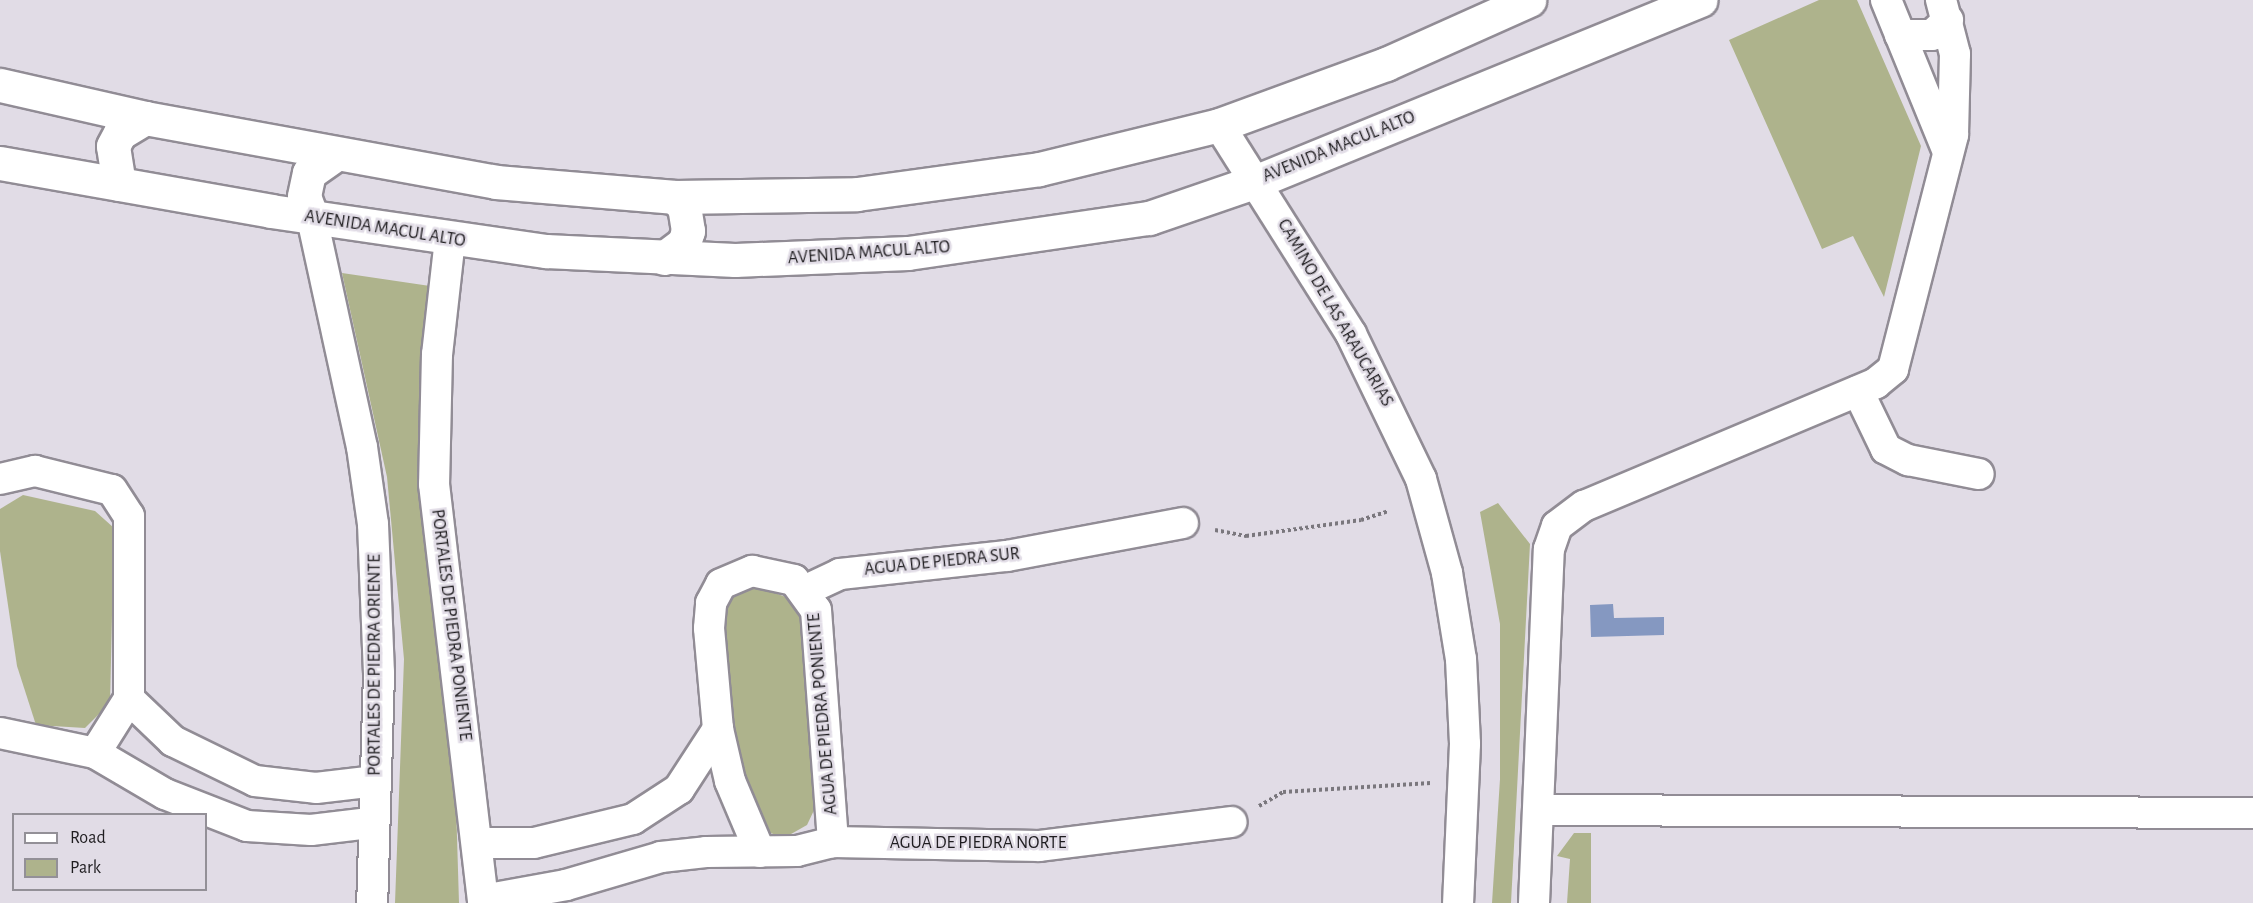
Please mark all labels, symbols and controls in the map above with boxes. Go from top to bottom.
street label: AVENIDA MACUL ALTO [1260,107,1418,187]
street label: AVENIDA MACUL ALTO [303,206,467,252]
street label: CAMINO DE LAS ARAUCARIAS [1272,215,1398,411]
street label: AVENIDA MACUL ALTO [787,237,951,269]
street label: PORTALES DE PIEDRA PONIENTE [426,508,476,742]
street label: AGUA DE PIEDRA SUR [863,543,1021,581]
street label: PORTALES DE PIEDRA ORIENTE [364,554,386,776]
street label: AGUA DE PIEDRA PONIENTE [803,612,843,816]
legend [12,813,207,891]
text: Road [70,829,106,847]
street label: AGUA DE PIEDRA NORTE [890,832,1066,854]
text: Park [70,859,101,877]

